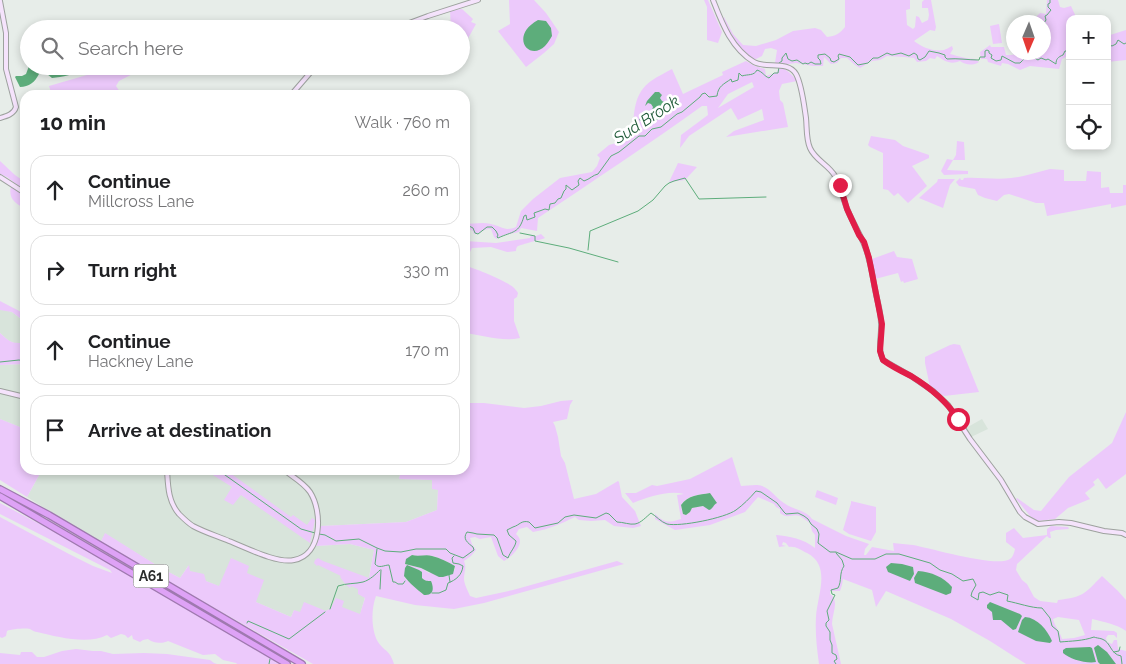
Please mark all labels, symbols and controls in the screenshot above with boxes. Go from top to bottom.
north arrow [1006,15,1051,60]
map controls [1066,15,1111,150]
button: + [1066,15,1111,60]
search box [20,20,470,75]
icon: search [38,34,66,62]
text: Search here [78,37,184,59]
button: − [1066,60,1111,105]
water label: Sud Brook [609,91,683,148]
button: locate [1066,105,1111,150]
text: 10 min [40,110,106,135]
text: Walk · 760 m [355,113,450,132]
text: Continue [88,170,171,192]
route end [829,174,852,197]
icon: ahead [41,176,69,204]
text: 260 m [402,181,449,200]
text: Millcross Lane [88,192,194,211]
icon: right [41,256,69,284]
text: Turn right [88,259,177,281]
text: 330 m [403,261,449,280]
text: Continue [88,330,171,352]
icon: ahead [41,336,69,364]
text: 170 m [405,341,449,360]
text: Hackney Lane [88,352,193,371]
route start [947,408,970,431]
icon: arrive [41,416,69,444]
text: Arrive at destination [88,419,272,441]
road number: A61 [134,564,168,588]

